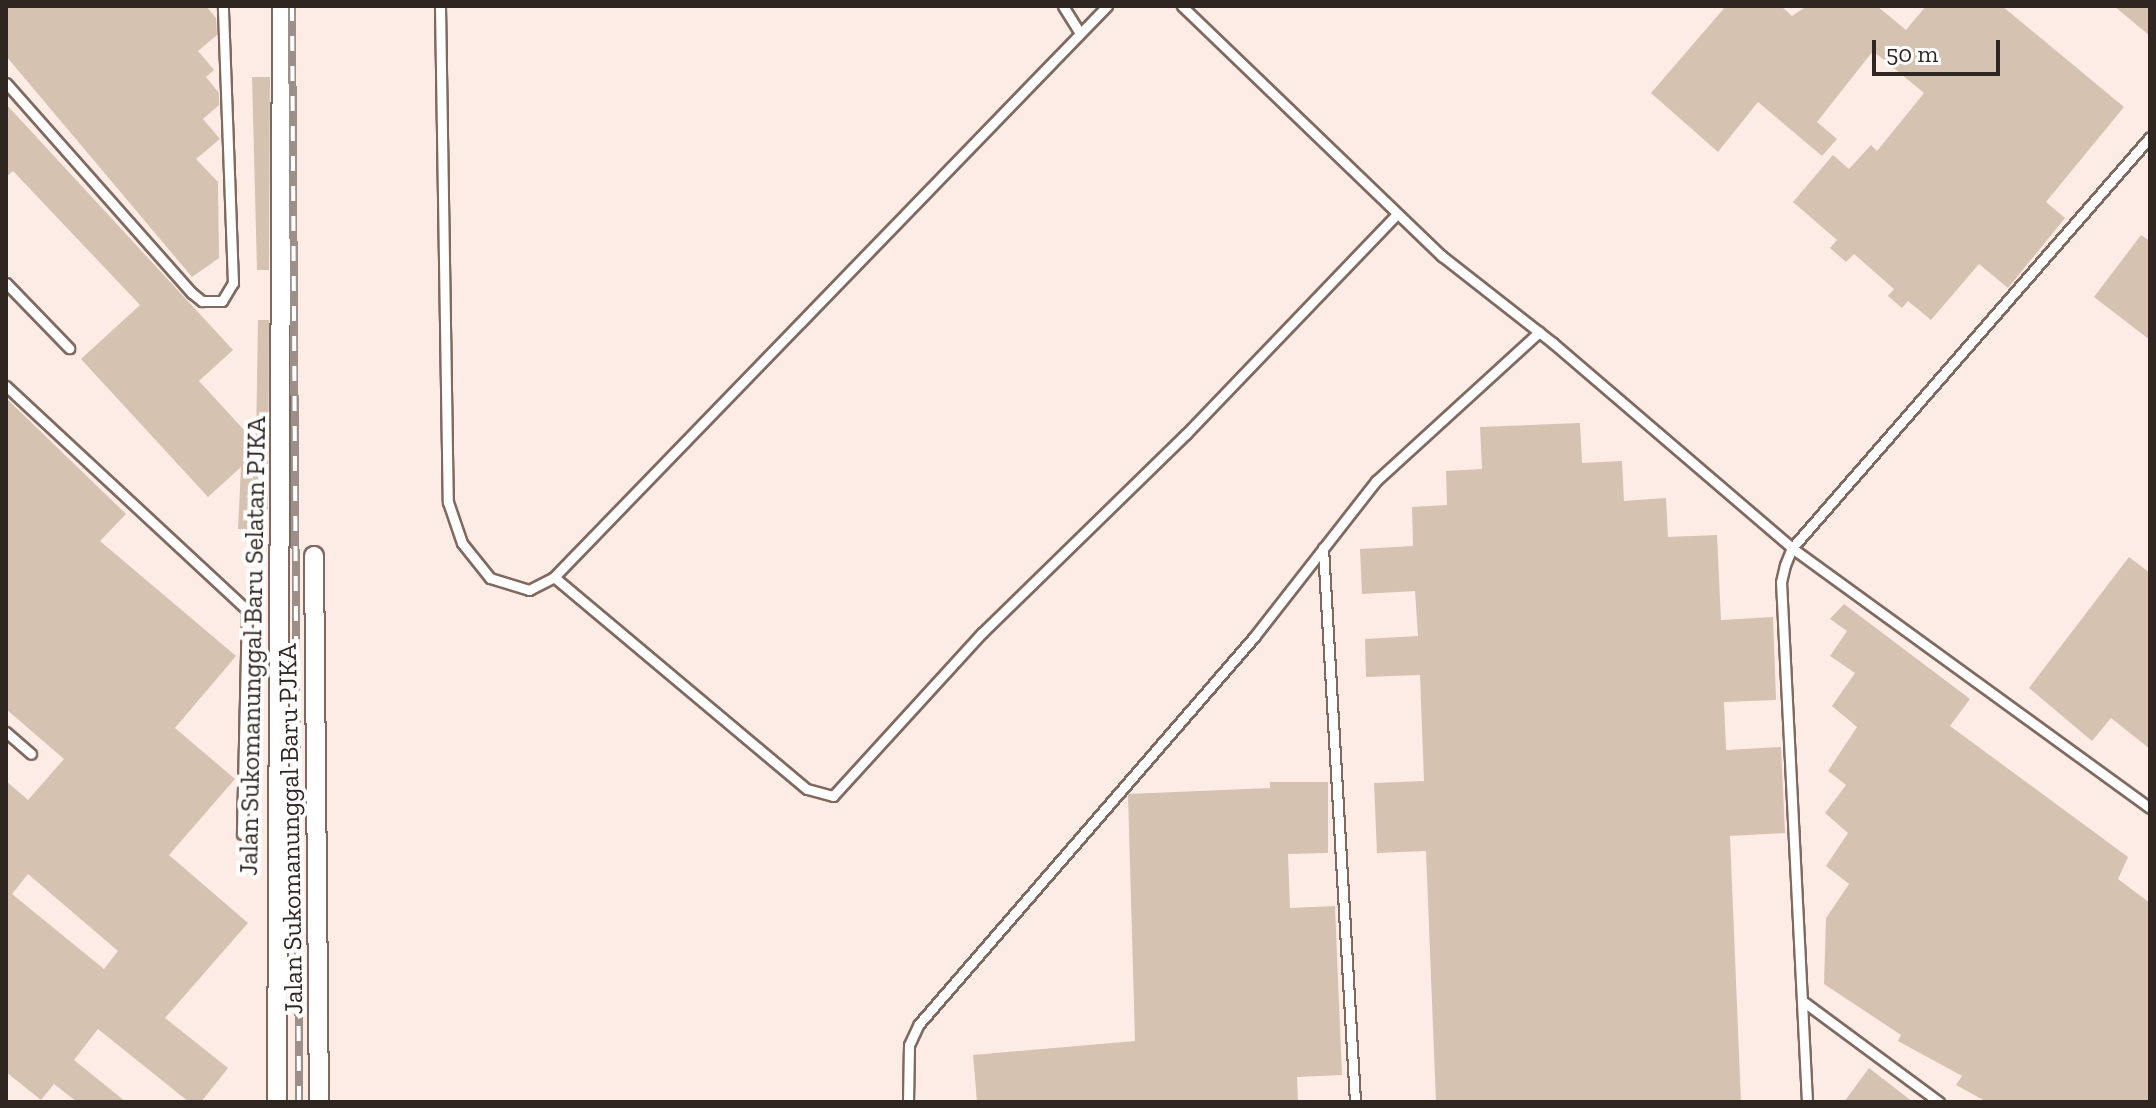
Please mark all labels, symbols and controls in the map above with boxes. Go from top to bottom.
scale bar [1876,24,2004,74]
text: 50 m [1886,39,1938,68]
street label: Jalan Sukomanunggal Baru Selatan PJKA [233,416,273,876]
street label: Jalan Sukomanunggal Baru PJKA [272,643,310,1015]

